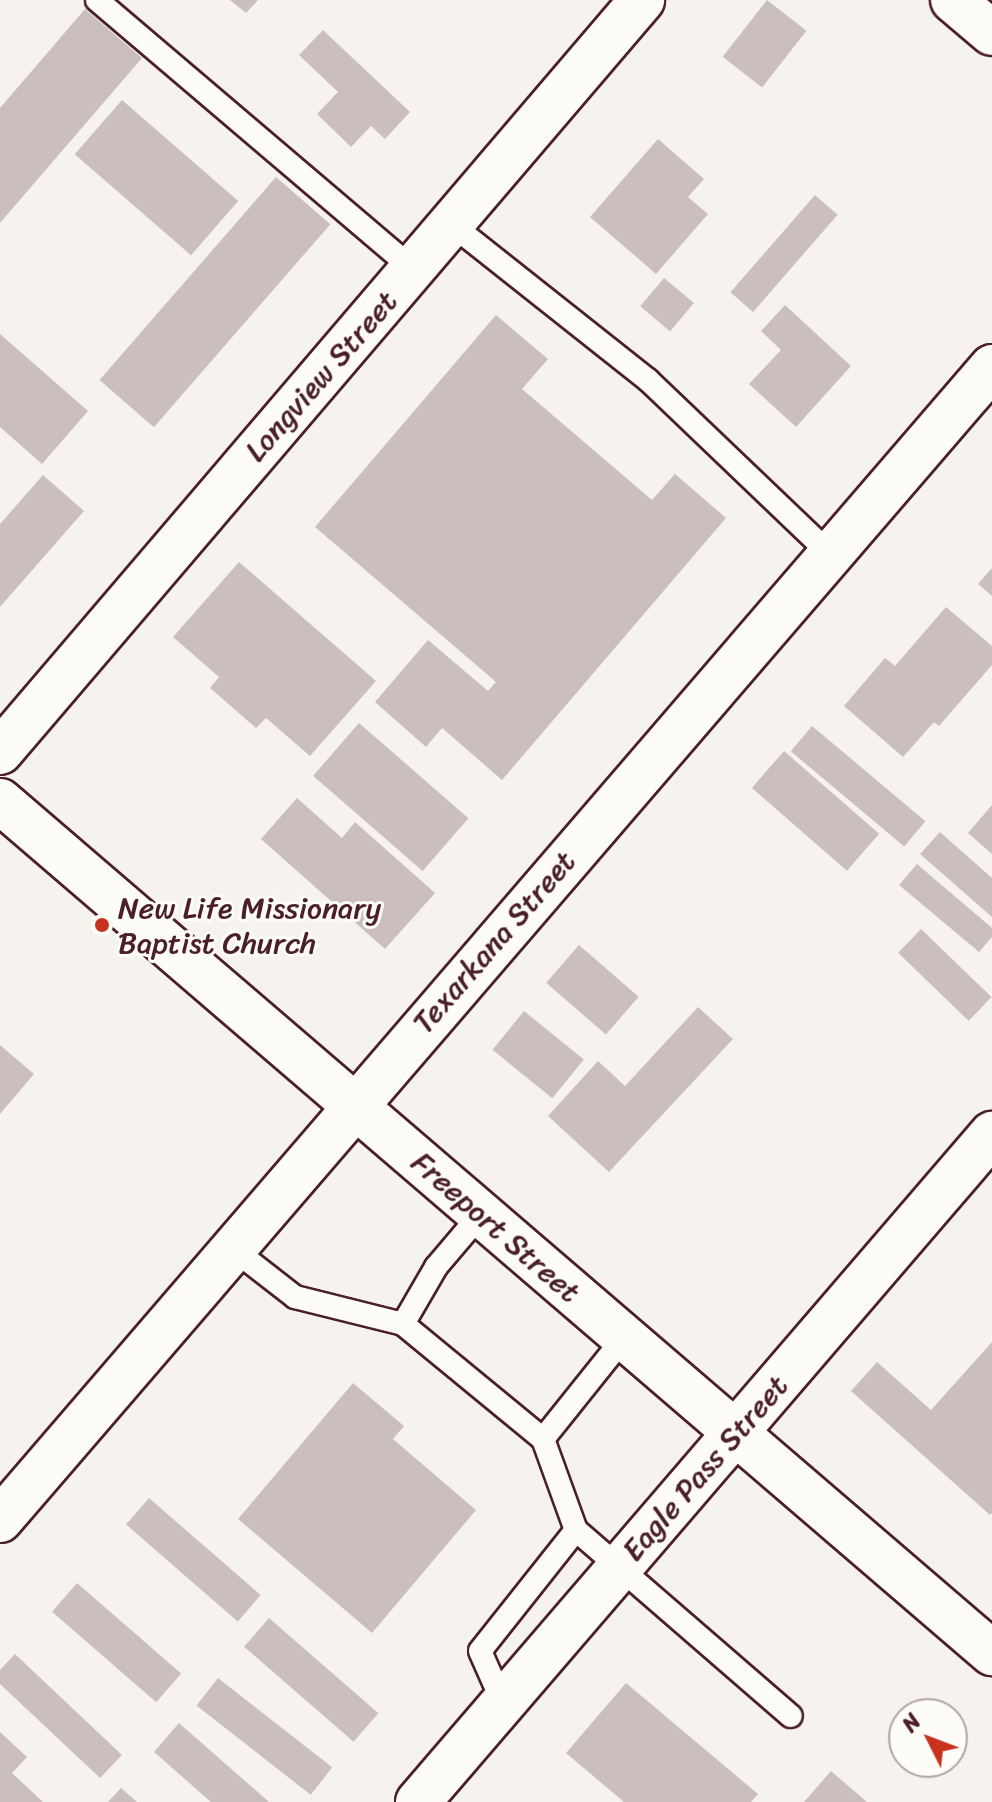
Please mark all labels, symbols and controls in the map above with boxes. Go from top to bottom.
street label: Longview Street [238,284,404,468]
street label: Texarkana Street [405,844,583,1040]
place label: New Life Missionary Baptist Church [118,890,384,960]
marker: New Life Missionary Baptist Church [93,916,111,934]
street label: Freeport Street [405,1144,587,1310]
street label: Eagle Pass Street [614,1368,796,1568]
north arrow [888,1698,968,1778]
text: N [892,1704,931,1742]

